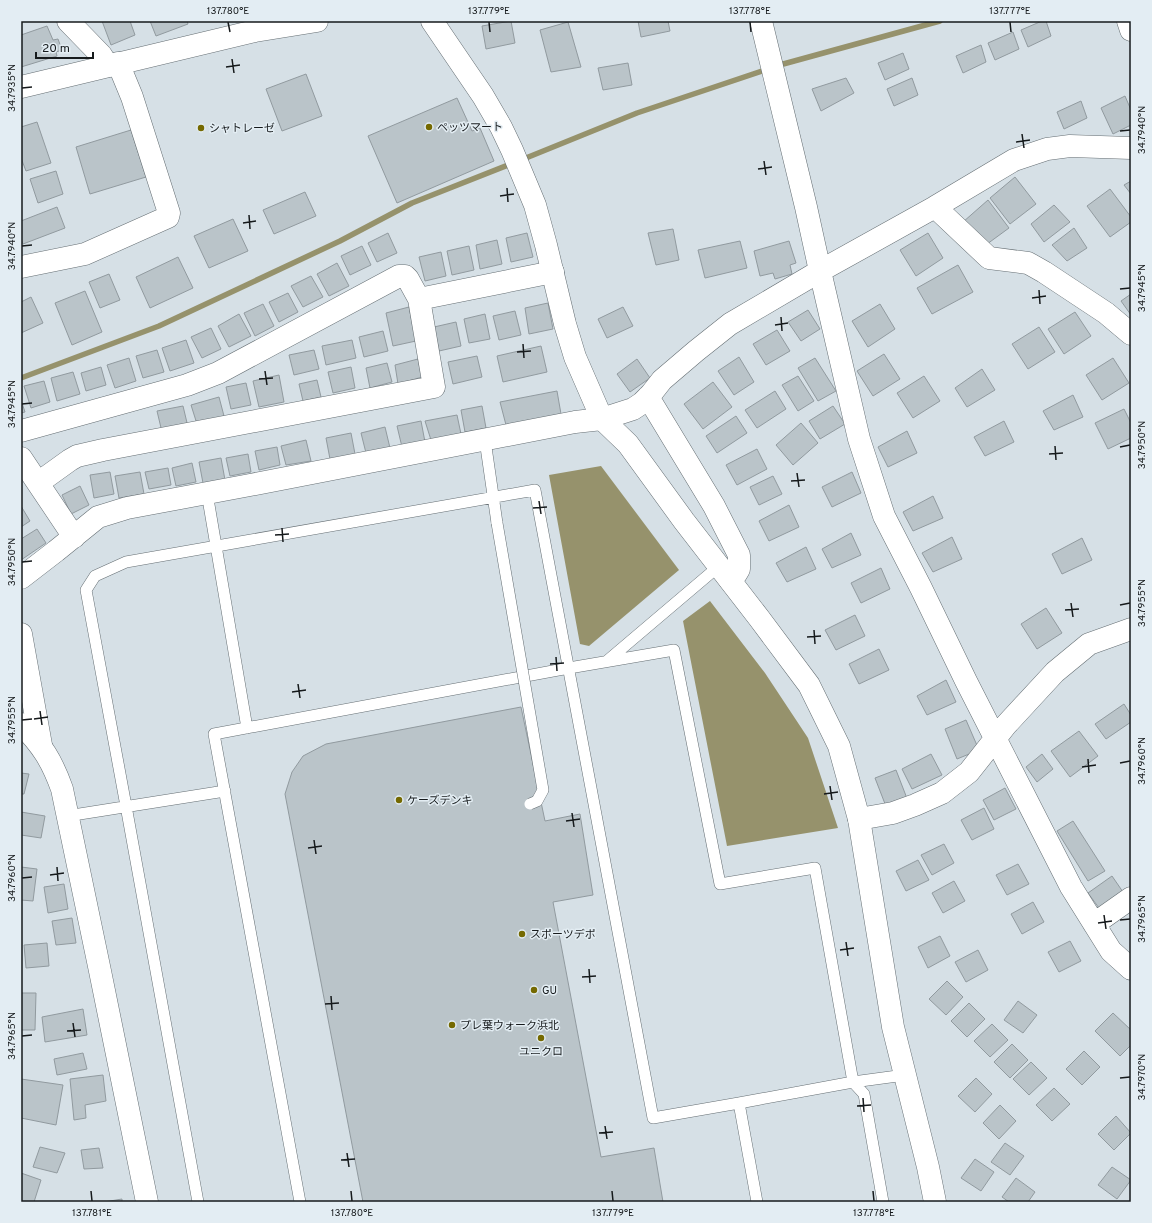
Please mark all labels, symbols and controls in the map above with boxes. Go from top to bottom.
text: 137.780°E [207,5,249,18]
text: 137.779°E [468,5,510,18]
text: 137.778°E [729,5,771,18]
text: 137.777°E [989,5,1031,18]
scale bar [36,34,93,60]
text: 20 m [42,41,70,57]
text: 34.7935°N [6,64,19,112]
text: 34.7940°N [1136,106,1149,154]
place label: ペッツマート [437,121,503,135]
place label: シャトレーゼ [209,122,275,136]
marker: ペッツマート [424,122,434,132]
marker: シャトレーゼ [196,123,206,133]
text: 34.7940°N [6,222,19,270]
text: 34.7945°N [1136,264,1149,312]
text: 34.7945°N [6,380,19,428]
text: 34.7950°N [1136,421,1149,469]
text: 34.7950°N [6,538,19,586]
text: 34.7955°N [1136,579,1149,627]
text: 34.7955°N [6,696,19,744]
text: 34.7960°N [1136,737,1149,785]
place label: ケーズデンキ [407,794,472,808]
marker: ケーズデンキ [394,795,404,805]
text: 34.7960°N [6,854,19,902]
text: 34.7965°N [1136,895,1149,943]
place label: スポーツデポ [530,928,596,942]
marker: スポーツデポ [517,929,527,939]
place label: GU [542,984,557,998]
marker: GU [529,985,539,995]
text: 34.7965°N [6,1012,19,1060]
place label: プレ葉ウォーク浜北 [460,1019,559,1033]
marker: プレ葉ウォーク浜北 [447,1020,457,1030]
marker: ユニクロ [536,1033,546,1043]
place label: ユニクロ [519,1045,563,1059]
text: 34.7970°N [1136,1054,1149,1100]
text: 137.781°E [72,1207,112,1220]
text: 137.780°E [331,1207,373,1220]
text: 137.779°E [592,1207,634,1220]
text: 137.778°E [853,1207,895,1220]

